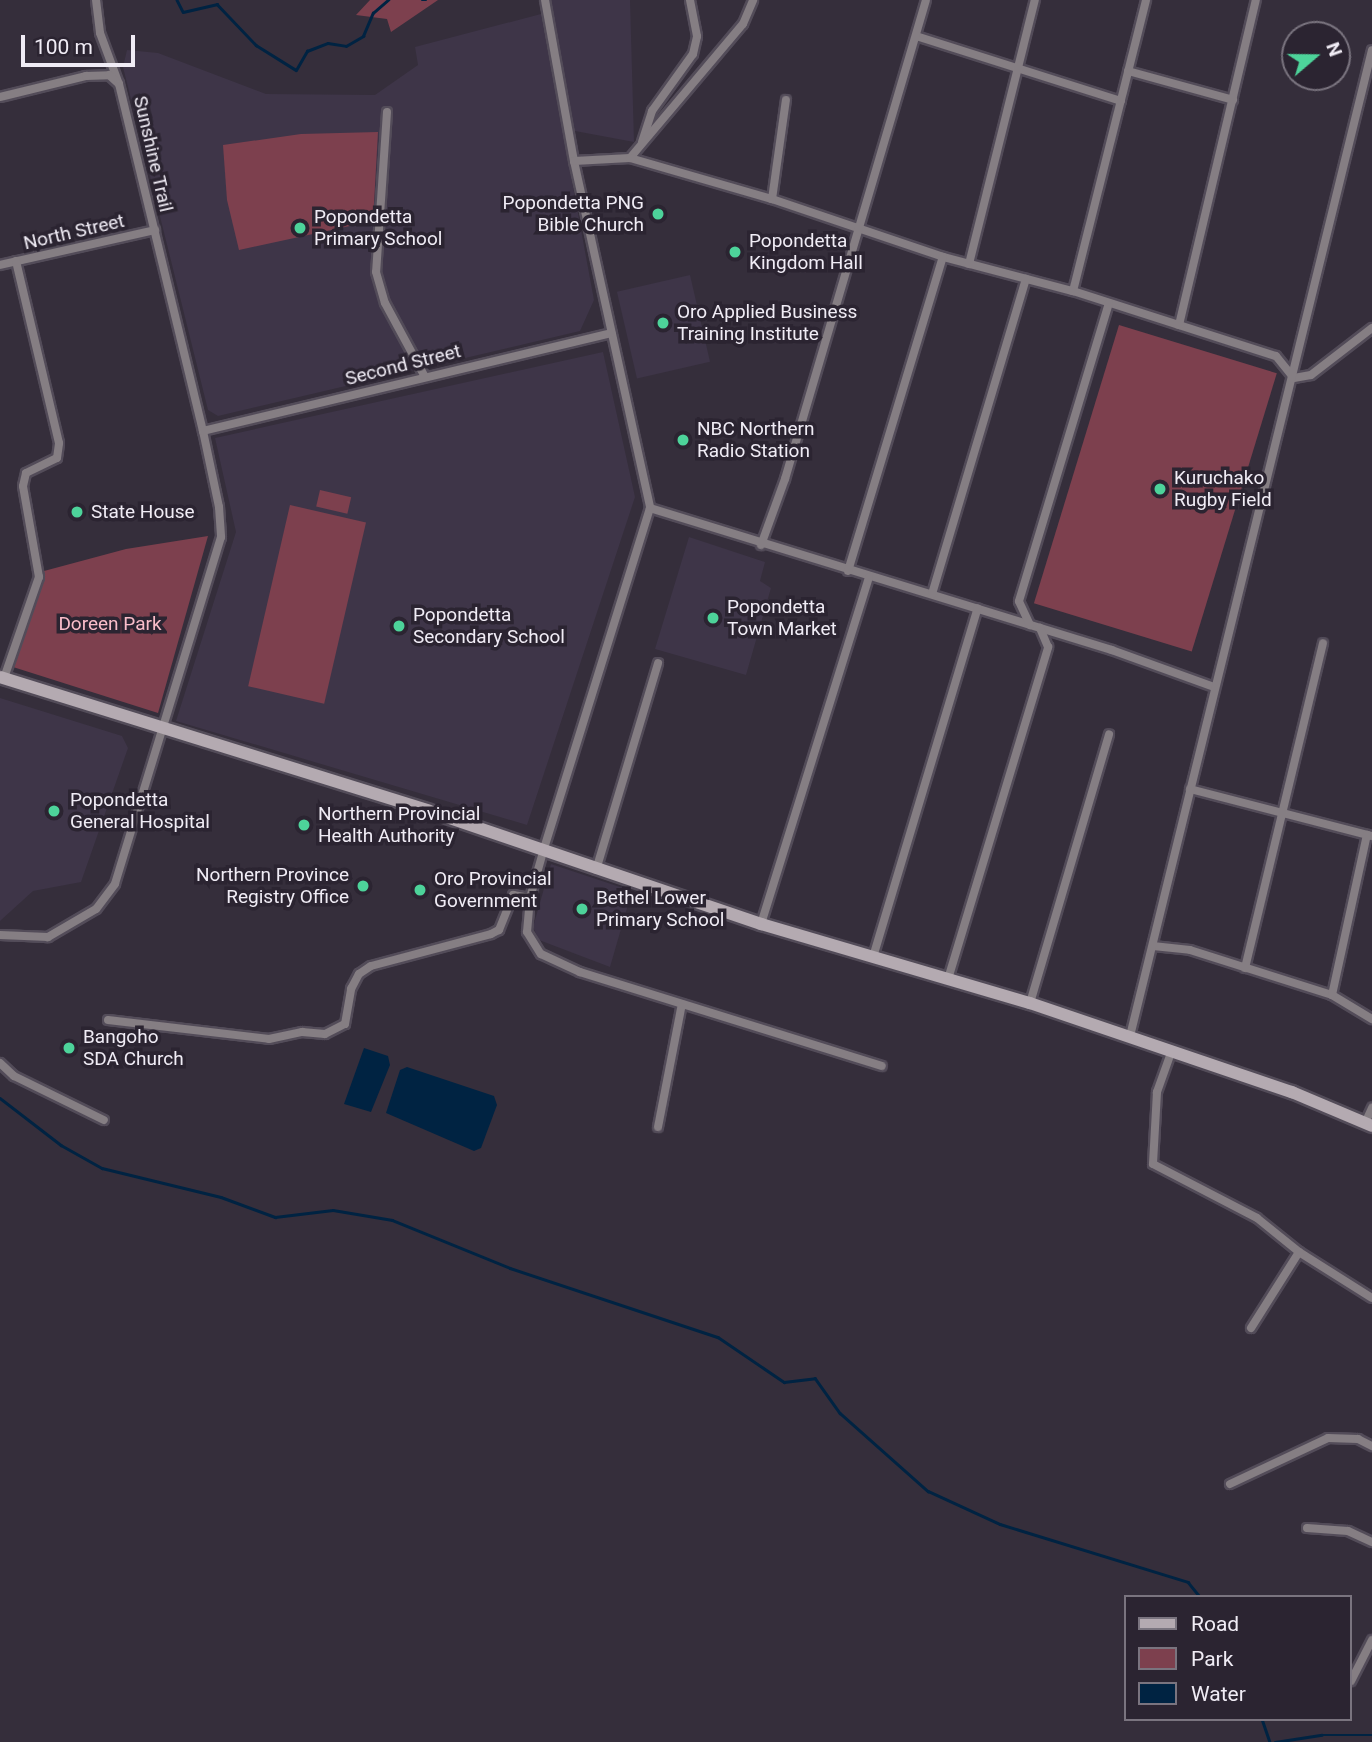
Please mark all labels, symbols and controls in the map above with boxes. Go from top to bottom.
scale bar [24,21,138,65]
north arrow [1281,21,1351,91]
text: 100 m [34,35,93,59]
text: N [1321,39,1347,60]
street label: Sunshine Trail [129,94,177,214]
place label: Popondetta PNG Bible Church [503,192,644,236]
place label: Popondetta Primary School [314,206,442,250]
marker: Popondetta PNG Bible Church [650,206,666,222]
street label: North Street [21,209,127,255]
marker: Popondetta Primary School [292,220,308,236]
place label: Popondetta Kingdom Hall [749,230,863,274]
marker: Popondetta Kingdom Hall [727,244,743,260]
place label: Oro Applied Business Training Institute [677,301,857,345]
marker: Oro Applied Business Training Institute [655,315,671,331]
street label: Second Street [343,340,463,390]
place label: NBC Northern Radio Station [697,418,814,462]
marker: NBC Northern Radio Station [675,432,691,448]
place label: Kuruchako Rugby Field [1174,467,1272,511]
marker: Kuruchako Rugby Field [1152,481,1168,497]
place label: State House [91,501,195,523]
marker: State House [69,504,85,520]
place label: Popondetta Town Market [727,596,837,640]
place label: Popondetta Secondary School [413,604,565,648]
marker: Popondetta Town Market [705,610,721,626]
park label: Doreen Park [58,613,162,635]
marker: Popondetta Secondary School [391,618,407,634]
place label: Popondetta General Hospital [70,789,210,833]
marker: Popondetta General Hospital [44,801,64,821]
place label: Northern Provincial Health Authority [318,803,480,847]
marker: Northern Provincial Health Authority [296,817,312,833]
place label: Northern Province Registry Office [196,864,349,908]
place label: Oro Provincial Government [434,868,552,912]
marker: Northern Province Registry Office [355,878,371,894]
marker: Oro Provincial Government [412,882,428,898]
place label: Bethel Lower Primary School [596,887,724,931]
marker: Bethel Lower Primary School [574,901,590,917]
place label: Bangoho SDA Church [83,1026,184,1070]
marker: Bangoho SDA Church [61,1040,77,1056]
legend [1124,1595,1351,1721]
text: Road [1191,1612,1239,1636]
text: Park [1191,1647,1233,1671]
text: Water [1191,1682,1246,1706]

